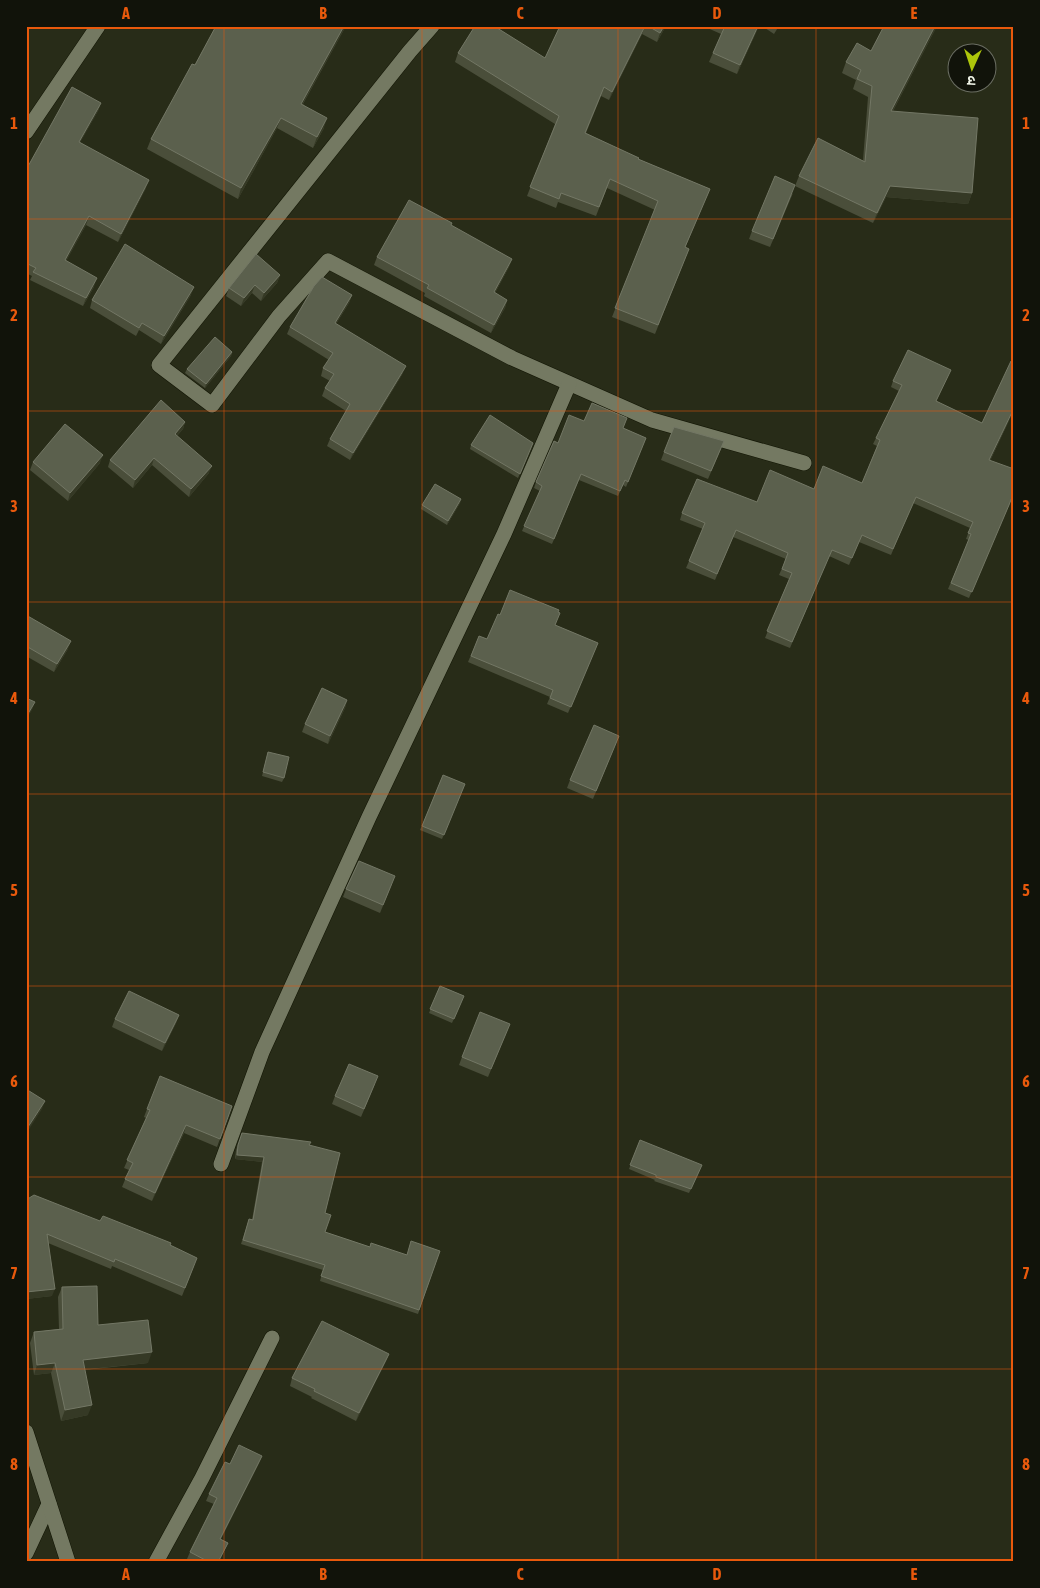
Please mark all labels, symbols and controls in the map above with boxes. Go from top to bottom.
text: A [121,4,130,22]
text: B [319,4,327,22]
text: C [516,4,524,22]
text: D [713,4,722,22]
text: E [911,4,918,22]
north arrow [948,42,998,92]
text: उ [966,73,976,89]
text: 1 [10,114,18,132]
text: 1 [1022,114,1030,132]
text: 2 [10,306,18,324]
text: 2 [1022,306,1030,324]
text: 3 [10,497,18,515]
text: 3 [1022,497,1030,515]
text: 4 [9,689,18,707]
text: 4 [1021,689,1030,707]
text: 5 [10,881,18,899]
text: 5 [1022,881,1030,899]
text: 6 [10,1072,18,1090]
text: 6 [1022,1072,1030,1090]
text: 7 [10,1264,18,1282]
text: 7 [1022,1264,1030,1282]
text: 8 [10,1455,18,1473]
text: 8 [1022,1455,1030,1473]
text: A [121,1565,130,1583]
text: B [319,1565,327,1583]
text: C [516,1565,524,1583]
text: D [713,1565,722,1583]
text: E [911,1565,918,1583]

